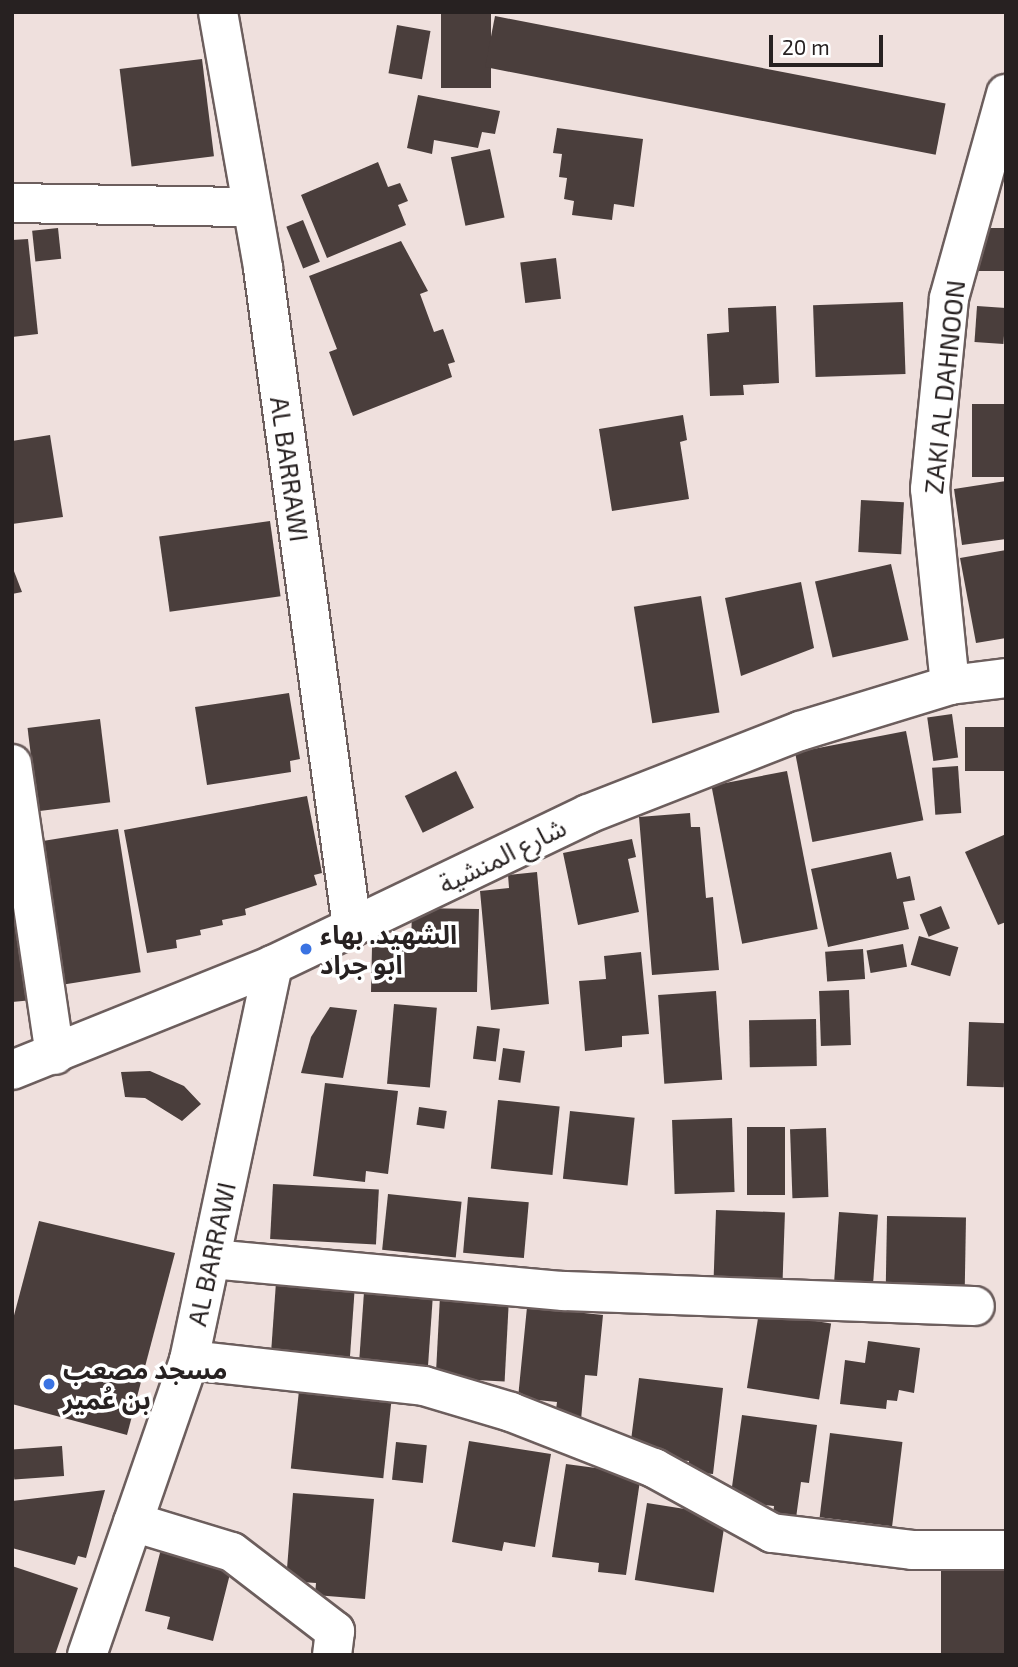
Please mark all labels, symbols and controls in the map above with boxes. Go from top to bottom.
scale bar [773,21,887,65]
text: 20 m [782,34,830,59]
street label: ZAKI AL DAHNOON [917,278,971,496]
street label: AL BARRAWI [264,394,316,544]
street label: شارع المنشية [433,811,571,899]
place label: الشهيد. بهاء ابو جراد [320,918,457,979]
marker: الشهيد. بهاء ابو جراد [298,941,314,957]
street label: AL BARRAWI [180,1179,242,1329]
place label: مسجد مصعب بن عُمير [63,1353,227,1414]
marker: مسجد مصعب بن عُمير [41,1376,57,1392]

